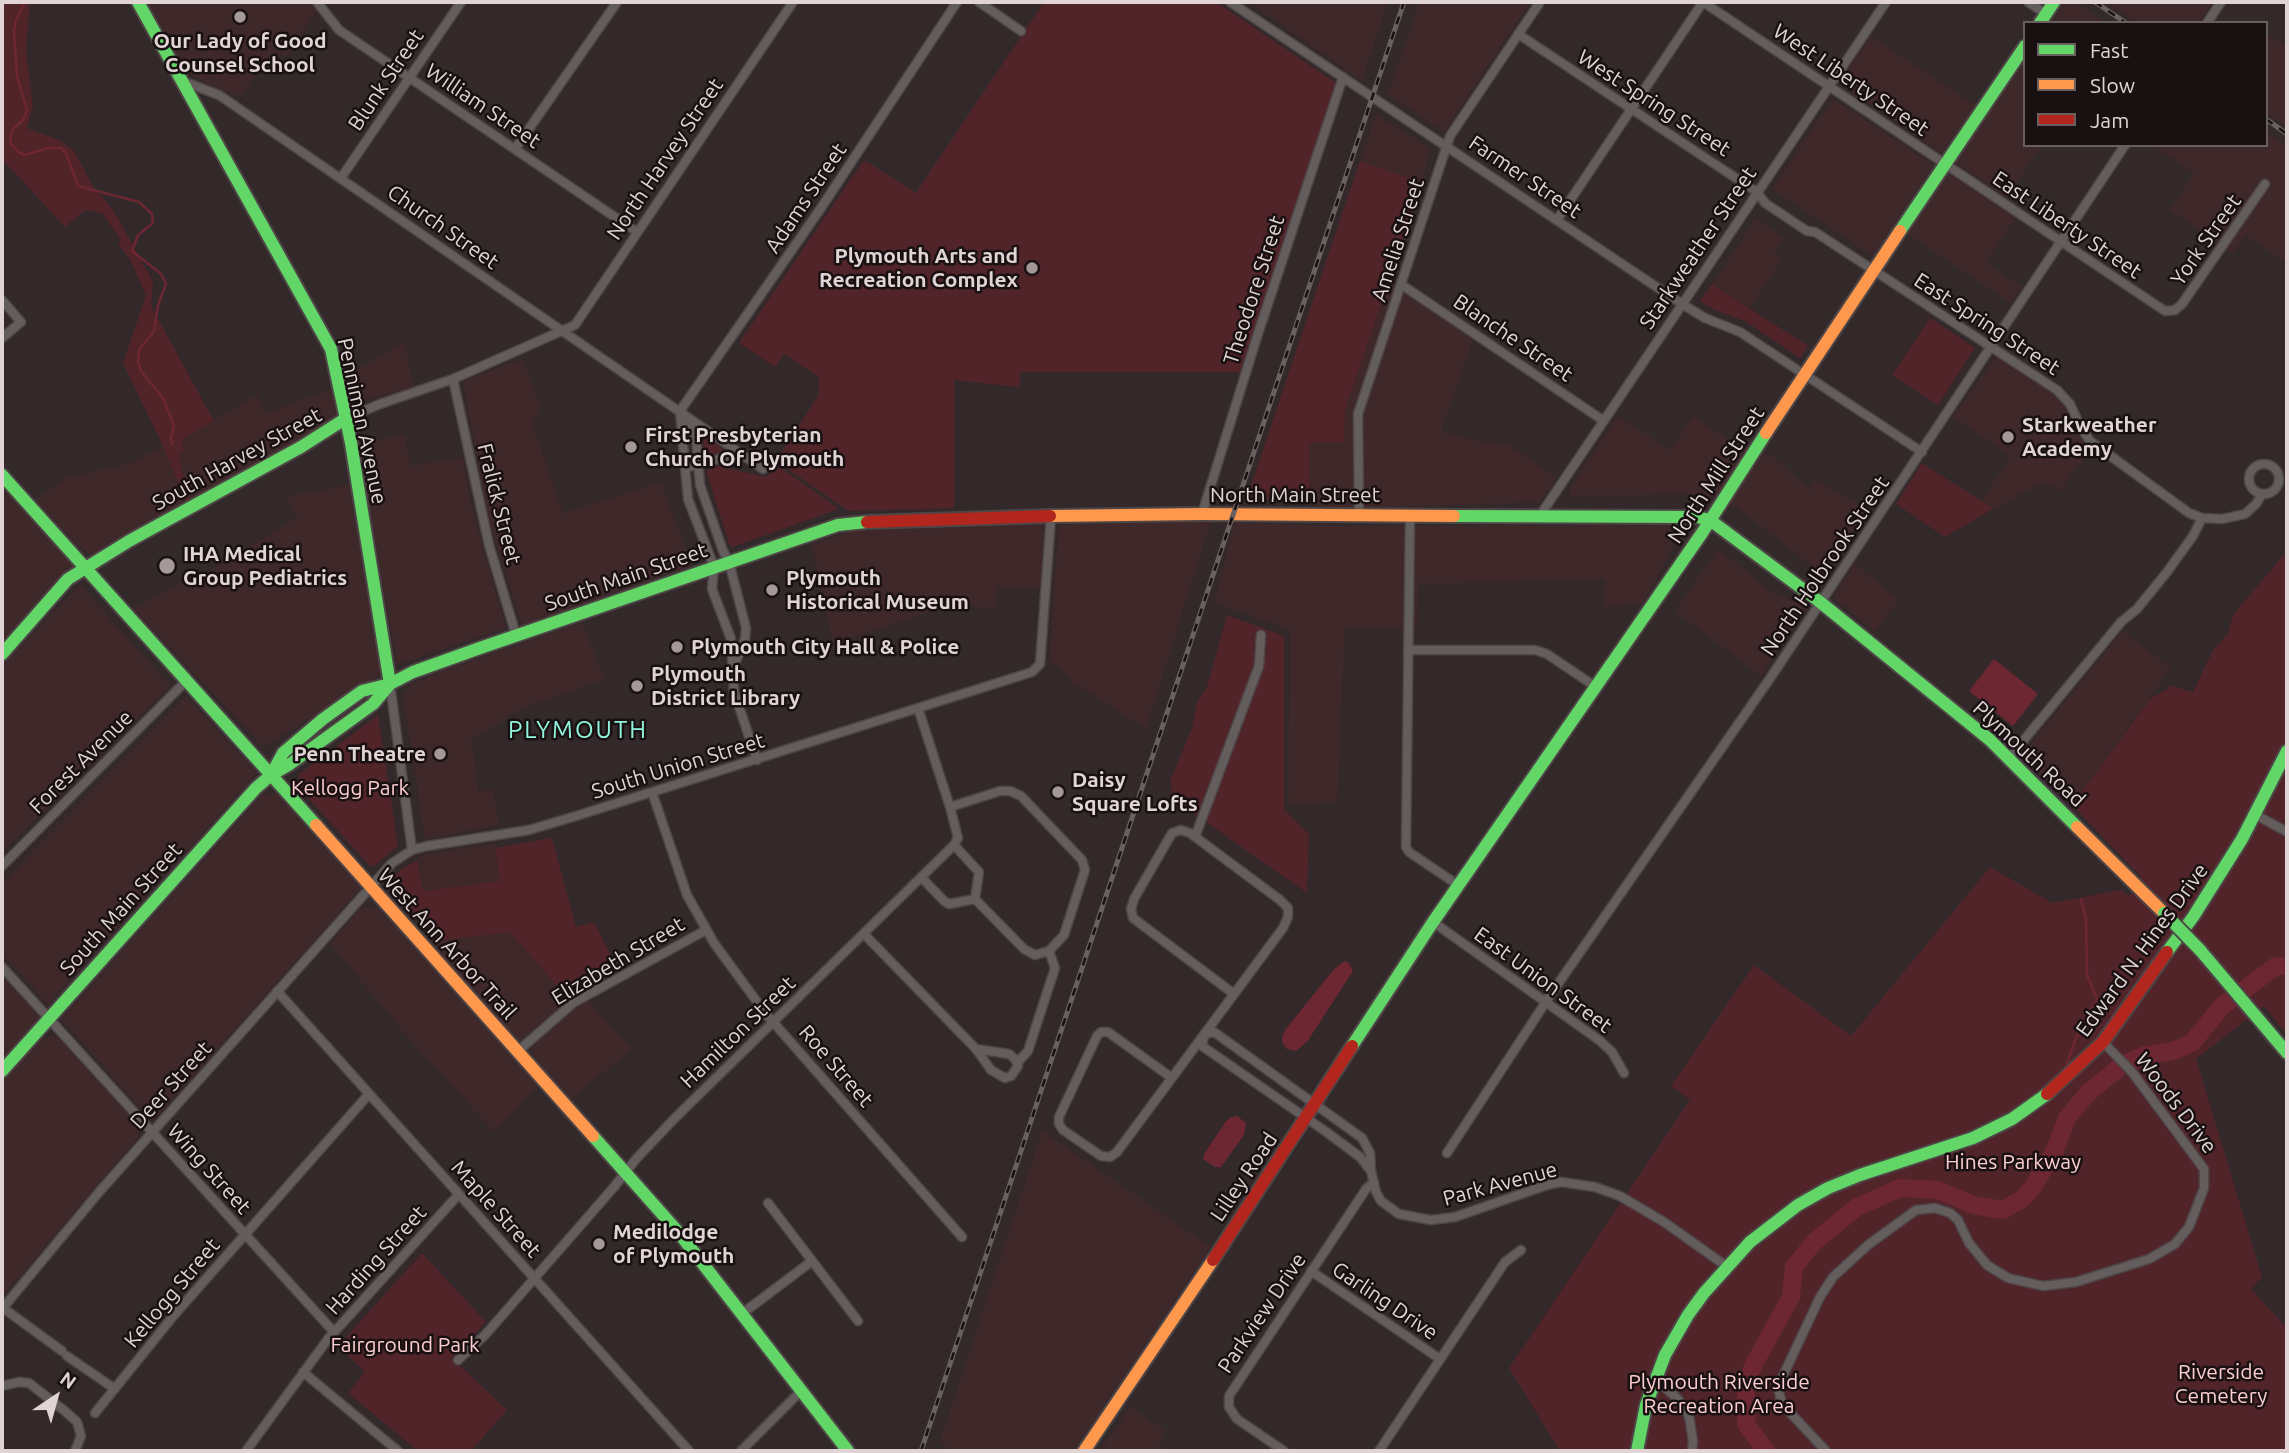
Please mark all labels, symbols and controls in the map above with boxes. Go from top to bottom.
marker: Our Lady of Good Counsel School [232,9,248,25]
street label: West Liberty Street [1768,19,1934,141]
legend [2023,21,2268,147]
street label: Blunk Street [343,25,429,135]
place label: Our Lady of Good Counsel School [154,28,326,78]
text: Fast [2090,38,2128,62]
street label: West Spring Street [1573,44,1735,162]
street label: William Street [421,58,545,154]
street label: North Harvey Street [602,73,728,245]
text: Slow [2090,73,2135,97]
text: Jam [2090,108,2129,132]
street label: Farmer Street [1464,130,1586,224]
street label: Adams Street [760,138,852,258]
street label: Starkweather Street [1634,162,1762,334]
street label: East Liberty Street [1988,166,2146,284]
street label: Amelia Street [1366,175,1430,305]
street label: Church Street [383,179,503,275]
street label: York Street [2165,190,2247,290]
street label: Theodore Street [1218,212,1290,368]
place label: Plymouth Arts and Recreation Complex [819,243,1018,293]
marker: Plymouth Arts and Recreation Complex [1024,260,1040,276]
street label: East Spring Street [1909,268,2065,380]
street label: Blanche Street [1449,289,1577,387]
street label: Penniman Avenue [332,336,392,506]
street label: South Harvey Street [148,402,326,516]
street label: North Mill Street [1662,402,1770,548]
place label: Starkweather Academy [2022,412,2157,462]
place label: First Presbyterian Church Of Plymouth [645,422,844,472]
marker: Starkweather Academy [2000,429,2016,445]
marker: First Presbyterian Church Of Plymouth [623,439,639,455]
street label: Fralick Street [472,441,526,567]
street label: North Holbrook Street [1755,471,1895,661]
street label: North Main Street [1210,482,1380,508]
street label: South Main Street [542,537,710,617]
place label: IHA Medical Group Pediatrics [183,541,347,591]
marker: IHA Medical Group Pediatrics [157,556,177,576]
place label: Plymouth Historical Museum [786,565,969,615]
marker: Plymouth Historical Museum [764,582,780,598]
place label: Plymouth City Hall & Police [691,634,959,660]
marker: Plymouth City Hall & Police [669,639,685,655]
place label: Plymouth District Library [651,661,800,711]
marker: Plymouth District Library [629,678,645,694]
street label: Plymouth Road [1968,696,2090,812]
street label: Forest Avenue [24,705,138,819]
district label: PLYMOUTH [509,716,647,744]
street label: South Union Street [588,728,768,804]
place label: Penn Theatre [293,741,426,767]
marker: Penn Theatre [432,746,448,762]
place label: Daisy Square Lofts [1072,767,1198,817]
park label: Kellogg Park [291,775,409,801]
marker: Daisy Square Lofts [1050,784,1066,800]
street label: South Main Street [55,837,187,981]
street label: Edward N. Hines Drive [2071,859,2213,1041]
street label: West Ann Arbor Trail [373,863,521,1025]
street label: Elizabeth Street [547,911,689,1011]
street label: East Union Street [1469,922,1617,1038]
street label: Hamilton Street [675,971,801,1093]
street label: Roe Street [794,1020,878,1112]
street label: Deer Street [125,1036,217,1134]
street label: Woods Drive [2130,1048,2222,1158]
street label: Wing Street [162,1119,256,1219]
street label: Lilley Road [1205,1128,1283,1226]
park label: Hines Parkway [1945,1149,2081,1175]
street label: Maple Street [446,1155,546,1263]
street label: Park Avenue [1440,1157,1560,1211]
street label: Harding Street [320,1200,432,1320]
place label: Medilodge of Plymouth [613,1219,734,1269]
street label: Kellogg Street [119,1233,225,1353]
marker: Medilodge of Plymouth [591,1236,607,1252]
street label: Parkview Drive [1213,1248,1311,1378]
street label: Garling Drive [1327,1256,1443,1346]
park label: Fairground Park [330,1332,480,1358]
park label: Riverside Cemetery [2175,1359,2267,1409]
north arrow [21,1362,91,1432]
text: N [56,1367,81,1393]
park label: Plymouth Riverside Recreation Area [1628,1369,1810,1419]

